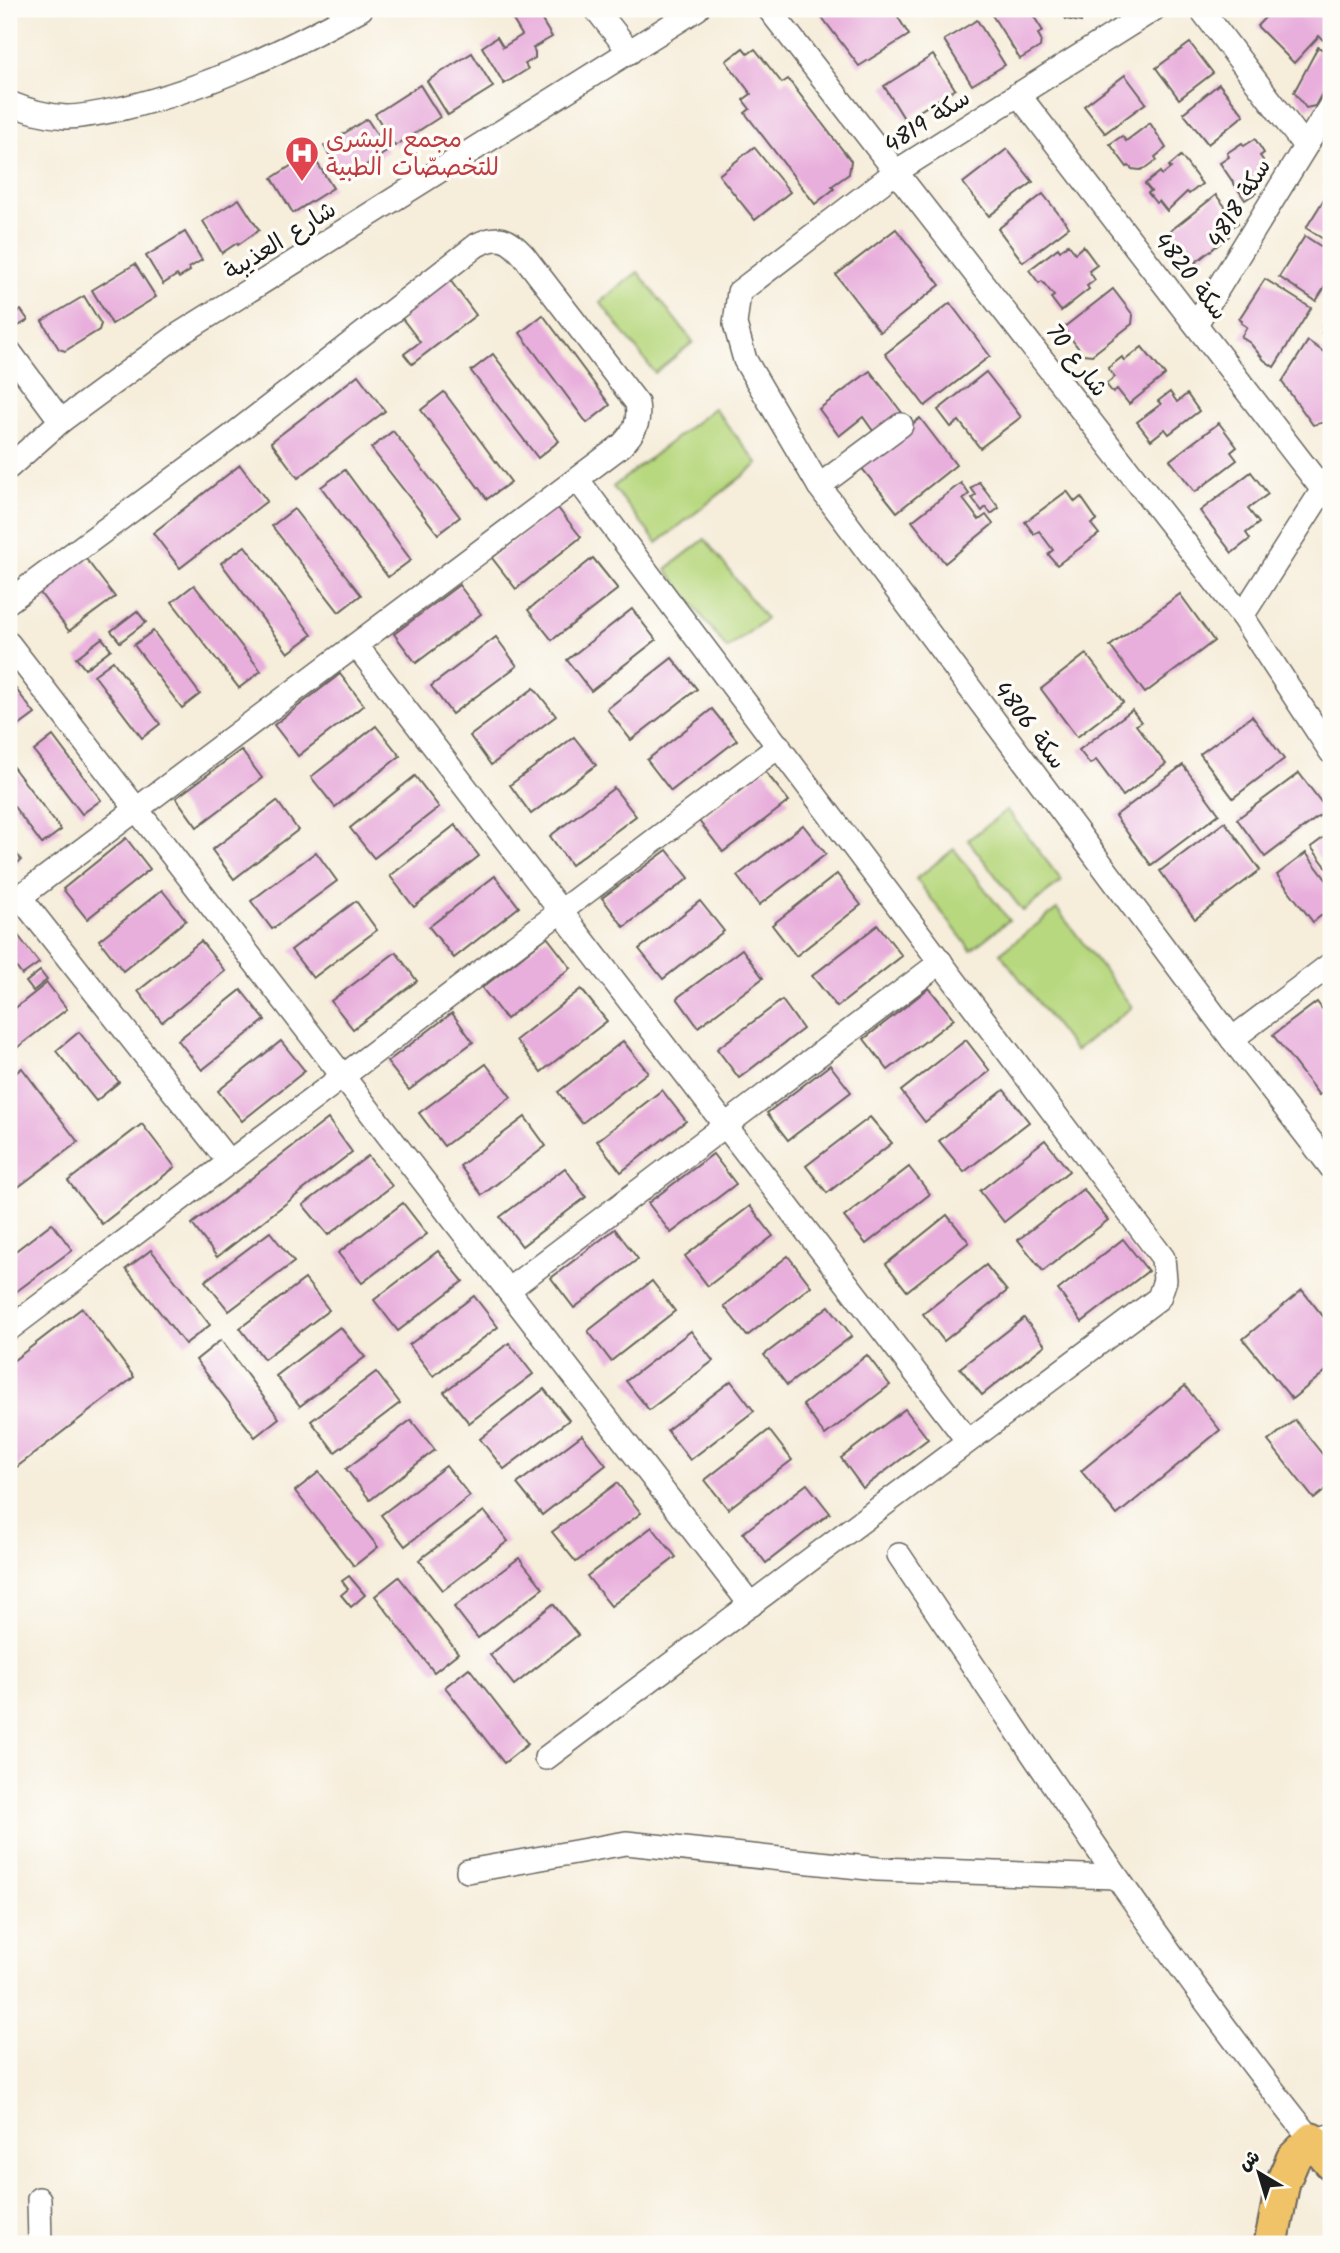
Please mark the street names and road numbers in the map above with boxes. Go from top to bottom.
street label: سكة 4819 [877,80,979,165]
street label: سكة 4818 [1198,151,1283,256]
street label: شارع العذيبة [217,191,345,291]
street label: سكة 4820 [1143,224,1237,330]
street label: شارع 70 [1034,316,1117,406]
street label: سكة 4806 [982,673,1075,779]

